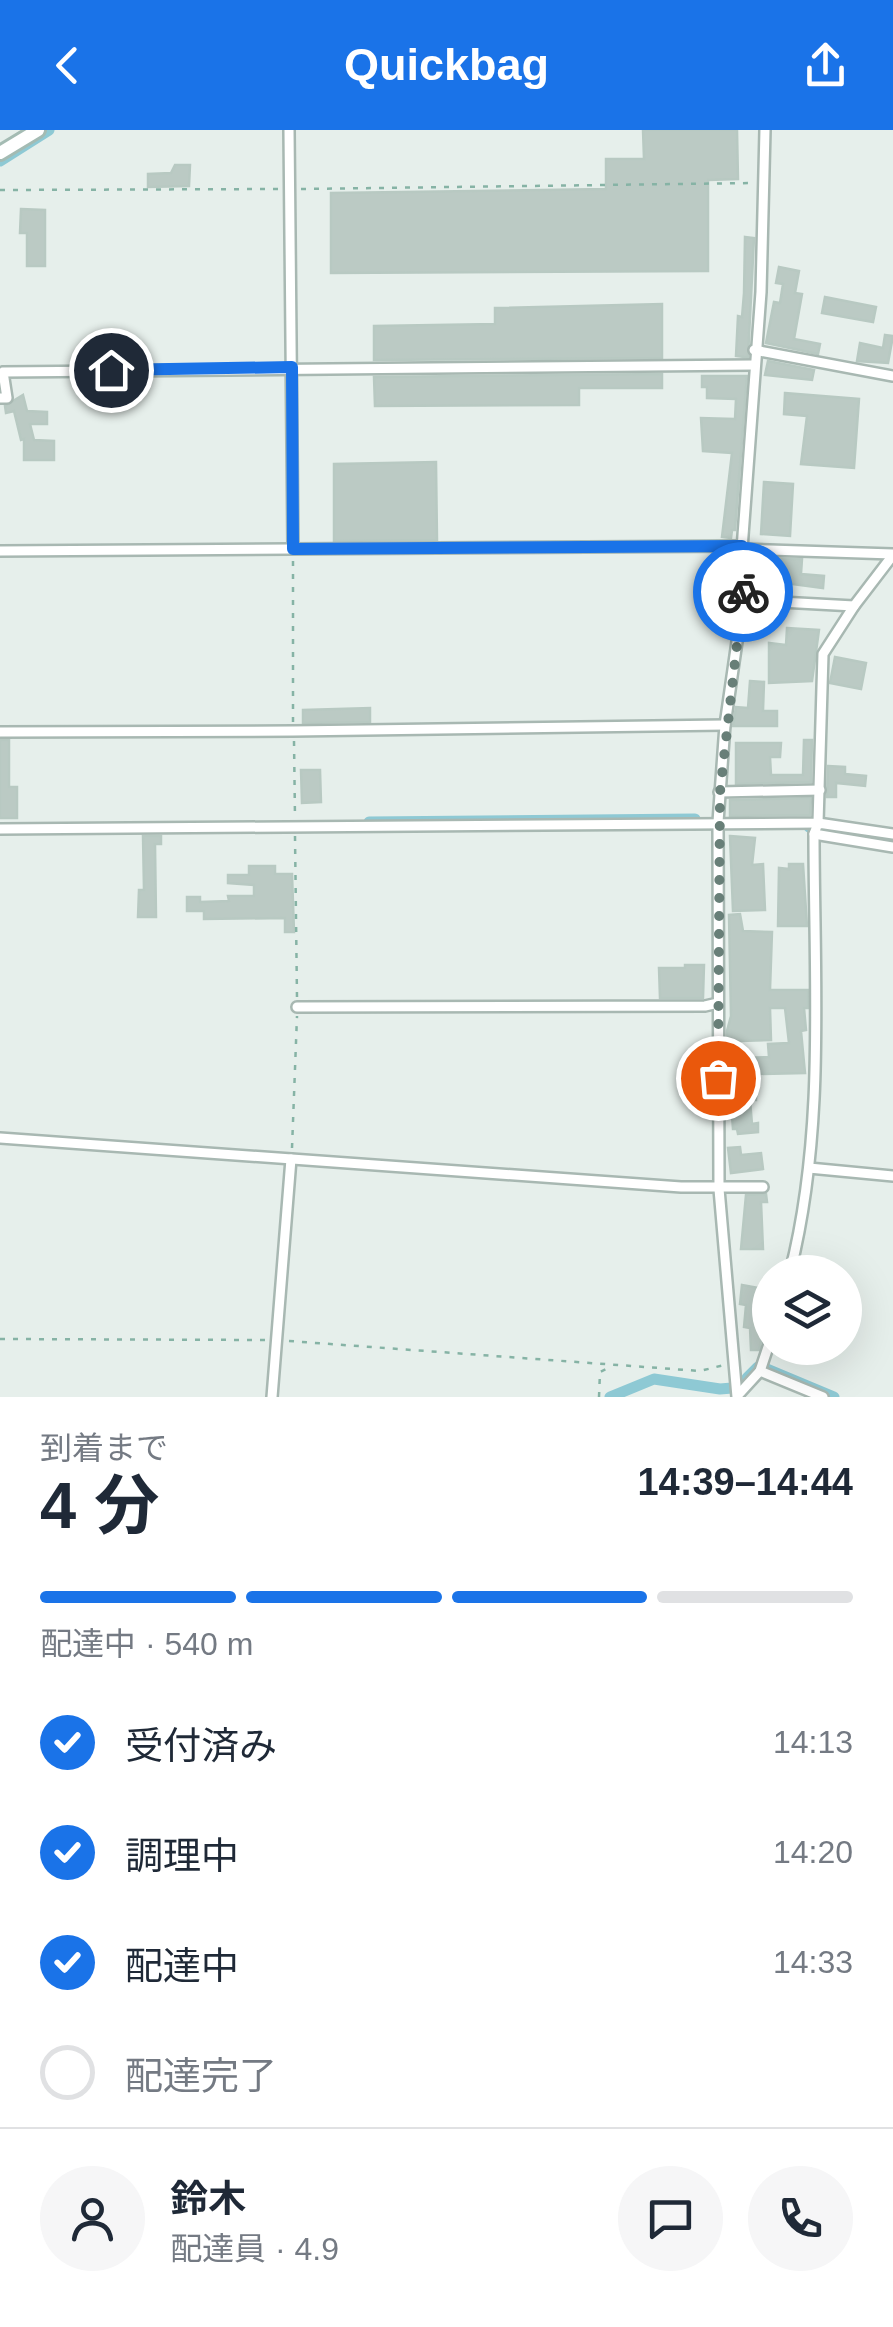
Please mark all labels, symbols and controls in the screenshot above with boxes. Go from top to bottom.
icon: back [40,38,95,93]
icon: share [798,38,853,93]
text: Quickbag [344,39,549,90]
pin [69,328,154,413]
icon: home [84,343,139,398]
courier [693,542,793,642]
icon: bike [716,565,771,620]
pin [676,1036,761,1121]
icon: bag [691,1051,746,1106]
map controls [752,1255,862,1365]
button: layers [752,1255,862,1365]
text: 到着まで [40,1430,168,1466]
text: 14:39–14:44 [637,1461,853,1503]
text: 4 分 [40,1469,159,1542]
text: 配達中 · 540 m [40,1626,253,1662]
icon: check [40,1715,95,1770]
text: 14:13 [773,1724,853,1760]
text: 受付済み [125,1725,277,1767]
icon: check [40,1825,95,1880]
text: 14:20 [773,1834,853,1870]
text: 調理中 [125,1835,239,1877]
icon: check [40,1935,95,1990]
text: 14:33 [773,1944,853,1980]
text: 配達中 [125,1945,239,1987]
text: 配達完了 [125,2055,277,2097]
button: person [40,2166,145,2271]
button: chat [618,2166,723,2271]
button: phone [748,2166,853,2271]
text: 鈴木 [170,2178,246,2220]
text: 配達員 · 4.9 [170,2231,339,2267]

